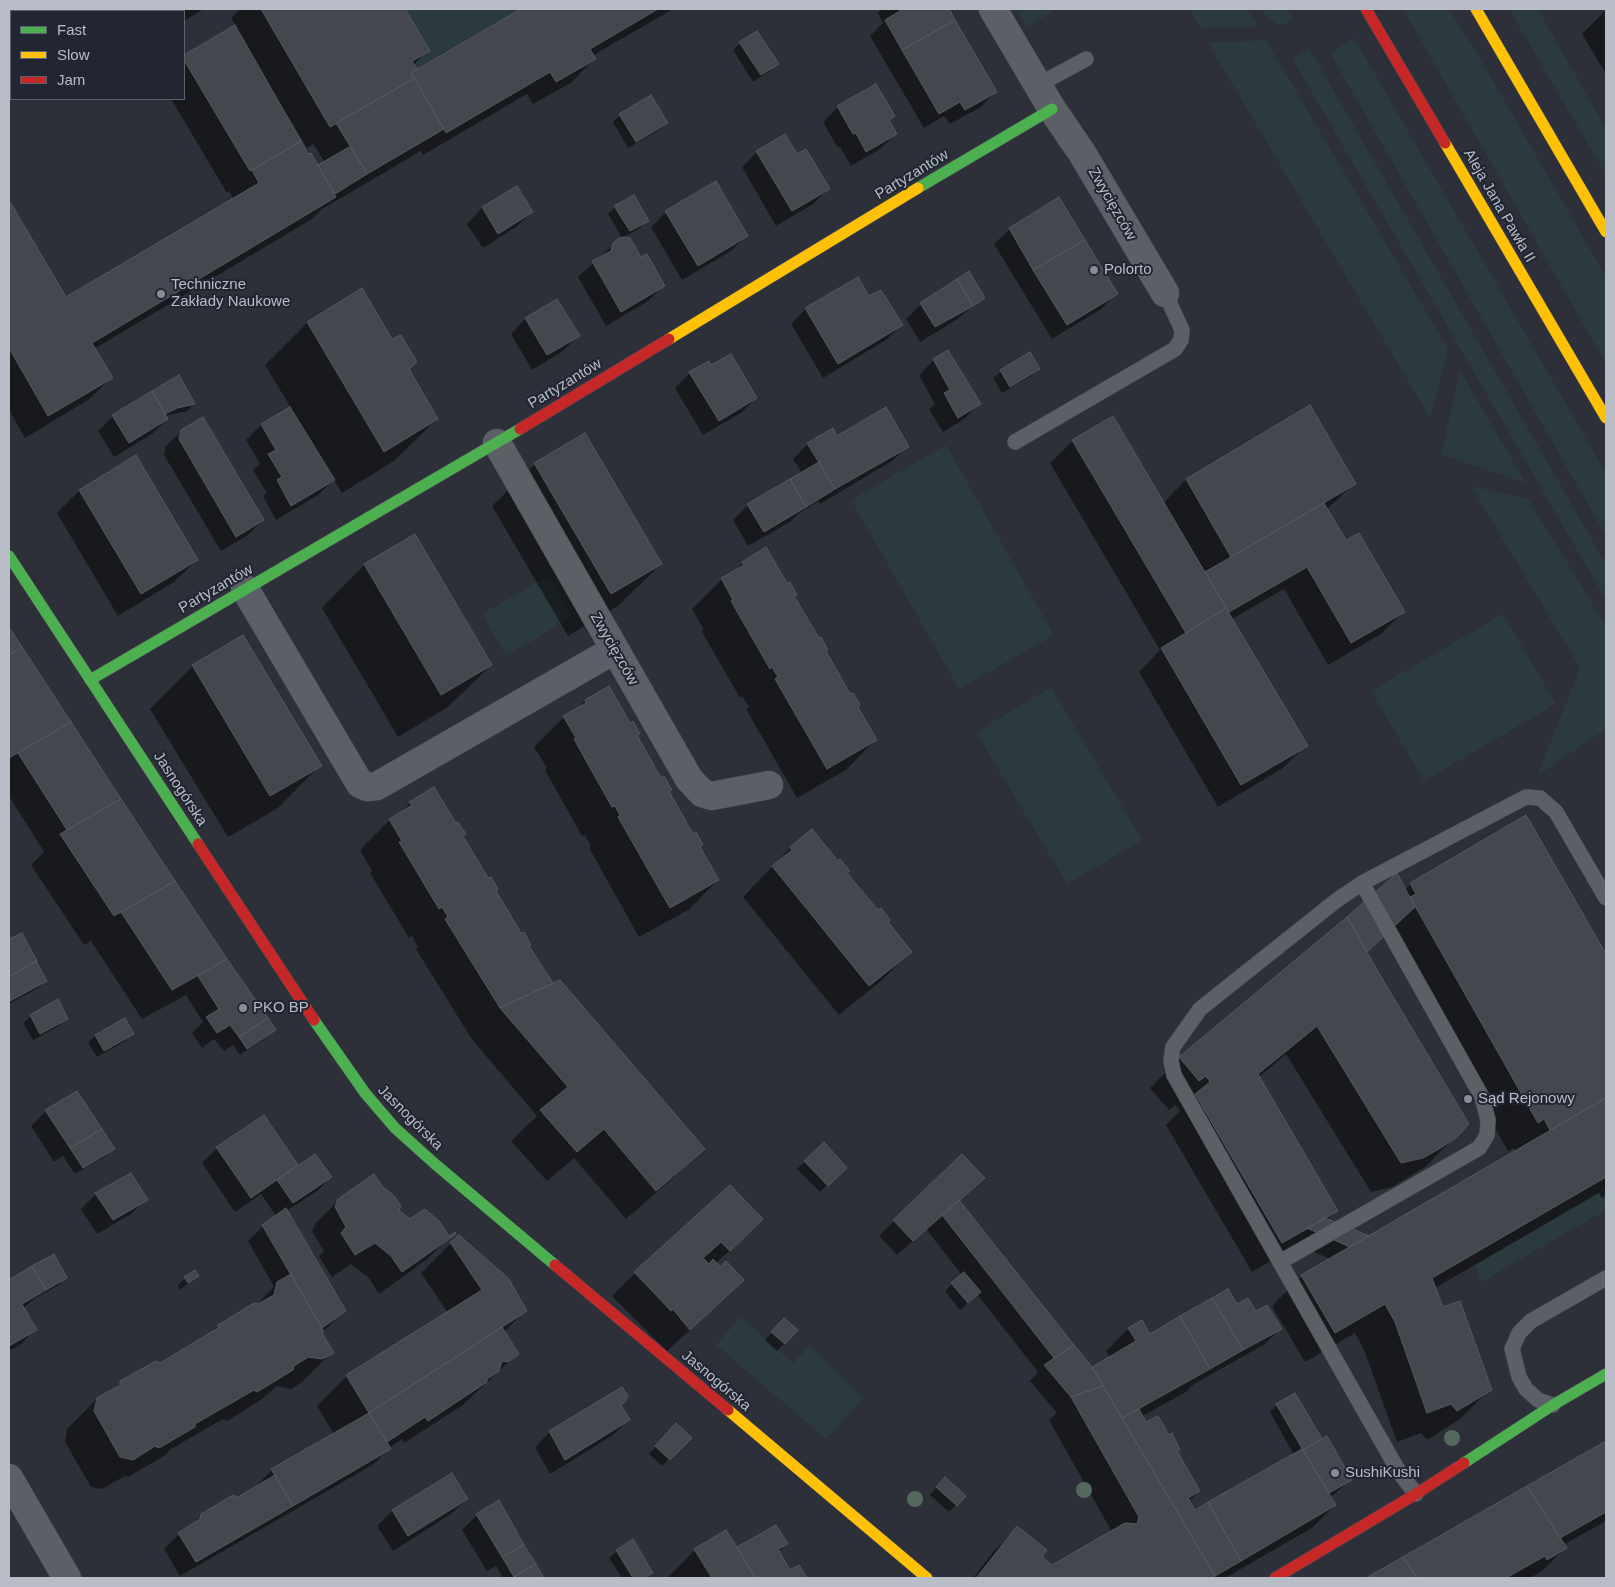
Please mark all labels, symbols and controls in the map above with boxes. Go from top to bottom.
legend [10,10,185,100]
text: Fast [57,21,86,38]
text: Slow [57,46,90,63]
text: Jam [57,71,85,88]
street label: Partyzantów [872,146,952,204]
street label: Aleja Jana Pawła II [1459,146,1539,266]
street label: Zwycięzców [1084,164,1140,244]
place label: Polorto [1104,261,1152,279]
marker: Polorto [1088,264,1100,276]
place label: Techniczne Zakłady Naukowe [171,276,290,311]
marker: Techniczne Zakłady Naukowe [155,288,167,300]
street label: Partyzantów [525,355,605,413]
street label: Partyzantów [176,561,256,617]
street label: Zwycięzców [586,609,642,689]
street label: Jasnogórska [149,748,211,830]
place label: PKO BP [253,999,309,1017]
marker: PKO BP [237,1002,249,1014]
street label: Jasnogórska [374,1082,446,1154]
place label: Sąd Rejonowy [1478,1090,1575,1108]
marker: Sąd Rejonowy [1462,1093,1474,1105]
street label: Jasnogórska [678,1347,754,1415]
place label: SushiKushi [1345,1464,1420,1482]
marker: SushiKushi [1329,1467,1341,1479]

